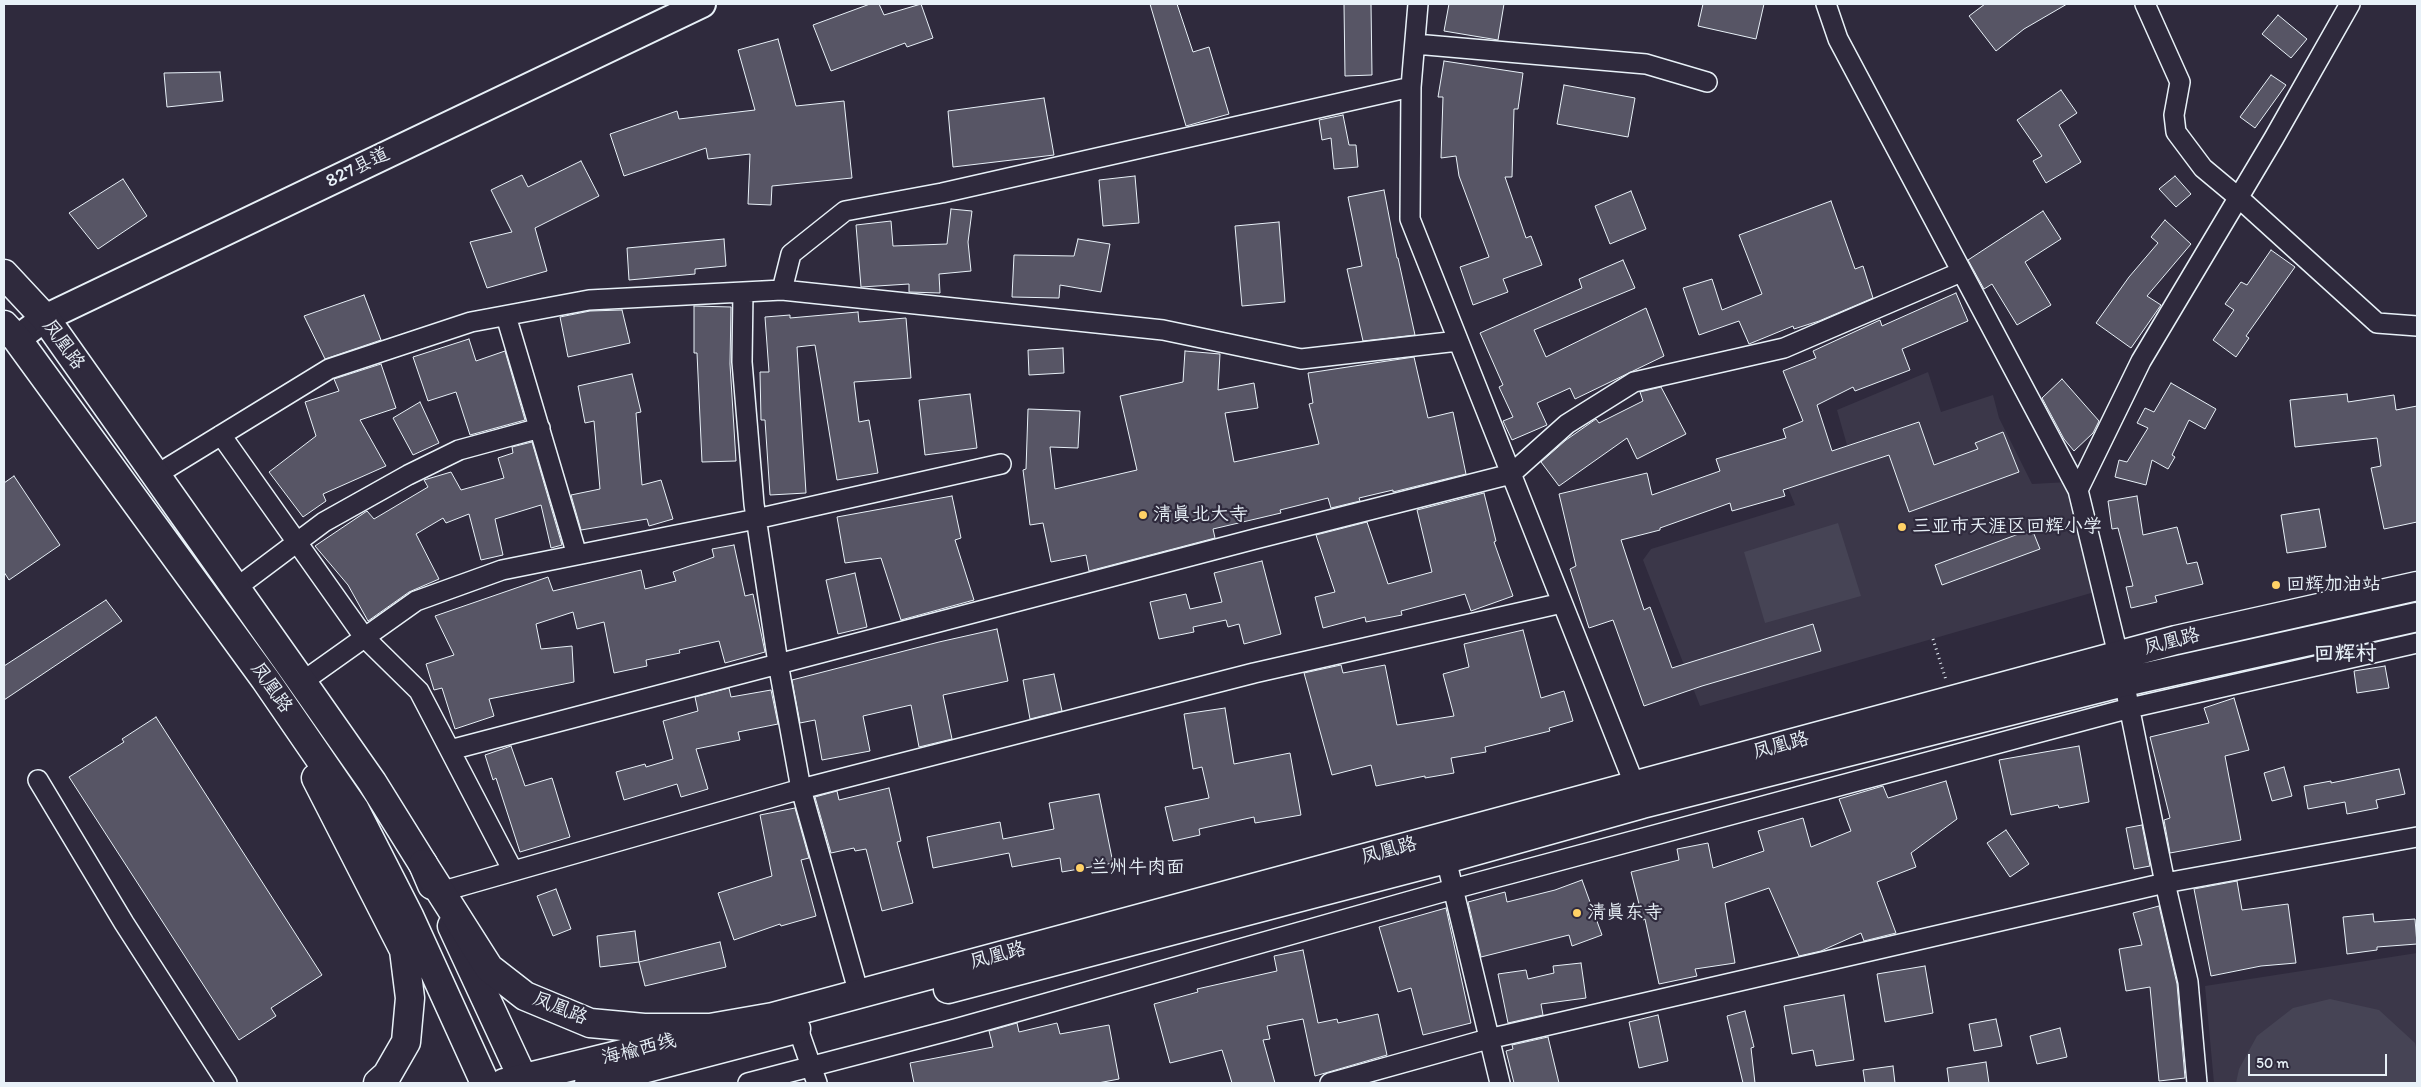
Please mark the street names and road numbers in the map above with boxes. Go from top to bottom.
street label: 827县道 [323,143,393,193]
street label: 凤凰路 [37,315,89,375]
street label: 凤凰路 [2142,624,2202,660]
street label: 凤凰路 [245,658,297,718]
street label: 凤凰路 [1751,728,1811,764]
street label: 凤凰路 [1359,833,1419,869]
street label: 凤凰路 [968,938,1028,974]
street label: 凤凰路 [529,988,591,1030]
street label: 海榆西线 [599,1030,679,1070]

